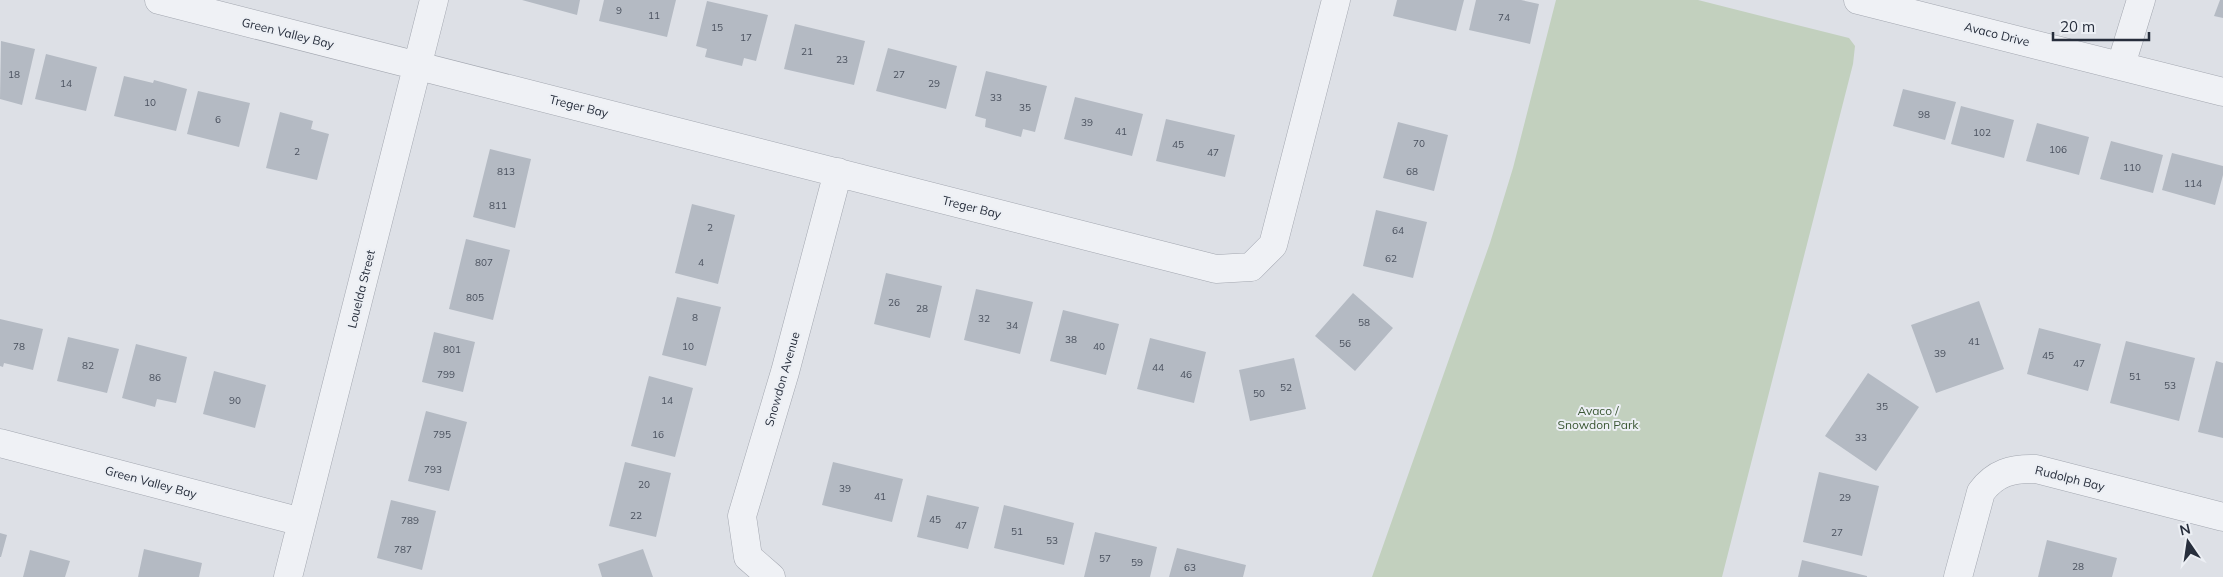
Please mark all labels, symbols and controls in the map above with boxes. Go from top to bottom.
house number: 9 [616,4,622,17]
house number: 11 [648,9,660,22]
scale bar [2053,10,2149,42]
house number: 74 [1498,11,1510,24]
street label: Green Valley Bay [240,14,336,52]
text: 20 m [2060,17,2095,36]
street label: Avaco Drive [1963,19,2031,49]
house number: 15 [711,21,723,34]
house number: 17 [740,31,752,44]
house number: 21 [801,45,813,58]
house number: 23 [836,53,848,66]
house number: 18 [8,68,20,81]
house number: 27 [893,68,905,81]
house number: 14 [60,77,72,90]
house number: 29 [928,77,940,90]
street label: Treger Bay [548,91,611,121]
house number: 33 [990,91,1002,104]
house number: 10 [144,96,156,109]
house number: 35 [1019,101,1031,114]
house number: 98 [1918,108,1930,121]
house number: 6 [215,113,221,126]
house number: 39 [1081,116,1093,129]
house number: 41 [1115,125,1127,138]
house number: 102 [1973,126,1991,139]
house number: 70 [1413,137,1425,150]
house number: 45 [1172,138,1184,151]
house number: 106 [2049,143,2067,156]
house number: 2 [294,145,300,158]
house number: 47 [1207,146,1219,159]
house number: 110 [2123,161,2141,174]
house number: 813 [497,165,515,178]
house number: 68 [1406,165,1418,178]
house number: 114 [2184,177,2202,190]
street label: Treger Bay [941,192,1004,222]
house number: 811 [489,199,507,212]
house number: 2 [707,221,713,234]
house number: 64 [1392,224,1404,237]
street label: Louelda Street [344,248,378,330]
house number: 62 [1385,252,1397,265]
house number: 807 [475,256,493,269]
house number: 4 [698,256,704,269]
house number: 805 [466,291,484,304]
house number: 26 [888,296,900,309]
house number: 28 [916,302,928,315]
house number: 8 [692,311,698,324]
house number: 32 [978,312,990,325]
house number: 58 [1358,316,1370,329]
house number: 34 [1006,319,1018,332]
street label: Snowdon Avenue [761,330,803,428]
house number: 38 [1065,333,1077,346]
house number: 41 [1968,335,1980,348]
house number: 56 [1339,337,1351,350]
house number: 78 [13,340,25,353]
house number: 10 [682,340,694,353]
house number: 40 [1093,340,1105,353]
house number: 801 [443,343,461,356]
house number: 39 [1934,347,1946,360]
house number: 45 [2042,349,2054,362]
house number: 47 [2073,357,2085,370]
house number: 82 [82,359,94,372]
house number: 44 [1152,361,1164,374]
house number: 799 [437,368,455,381]
house number: 46 [1180,368,1192,381]
house number: 51 [2129,370,2141,383]
house number: 86 [149,371,161,384]
house number: 53 [2164,379,2176,392]
house number: 52 [1280,381,1292,394]
house number: 50 [1253,387,1265,400]
house number: 90 [229,394,241,407]
house number: 14 [661,394,673,407]
house number: 35 [1876,400,1888,413]
park label: Avaco / Snowdon Park [1557,403,1639,432]
house number: 795 [433,428,451,441]
house number: 16 [652,428,664,441]
house number: 33 [1855,431,1867,444]
street label: Rudolph Bay [2034,462,2107,494]
street label: Green Valley Bay [103,463,199,502]
house number: 793 [424,463,442,476]
house number: 20 [638,478,650,491]
house number: 39 [839,482,851,495]
house number: 41 [874,490,886,503]
house number: 29 [1839,491,1851,504]
house number: 22 [630,509,642,522]
house number: 45 [929,513,941,526]
house number: 789 [401,514,419,527]
north arrow [2163,517,2213,567]
house number: 47 [955,519,967,532]
text: N [2178,519,2192,539]
house number: 51 [1011,525,1023,538]
house number: 27 [1831,526,1843,539]
house number: 53 [1046,534,1058,547]
house number: 787 [394,543,412,556]
house number: 57 [1099,552,1111,565]
house number: 59 [1131,556,1143,569]
house number: 28 [2072,560,2084,573]
house number: 63 [1184,561,1196,574]

